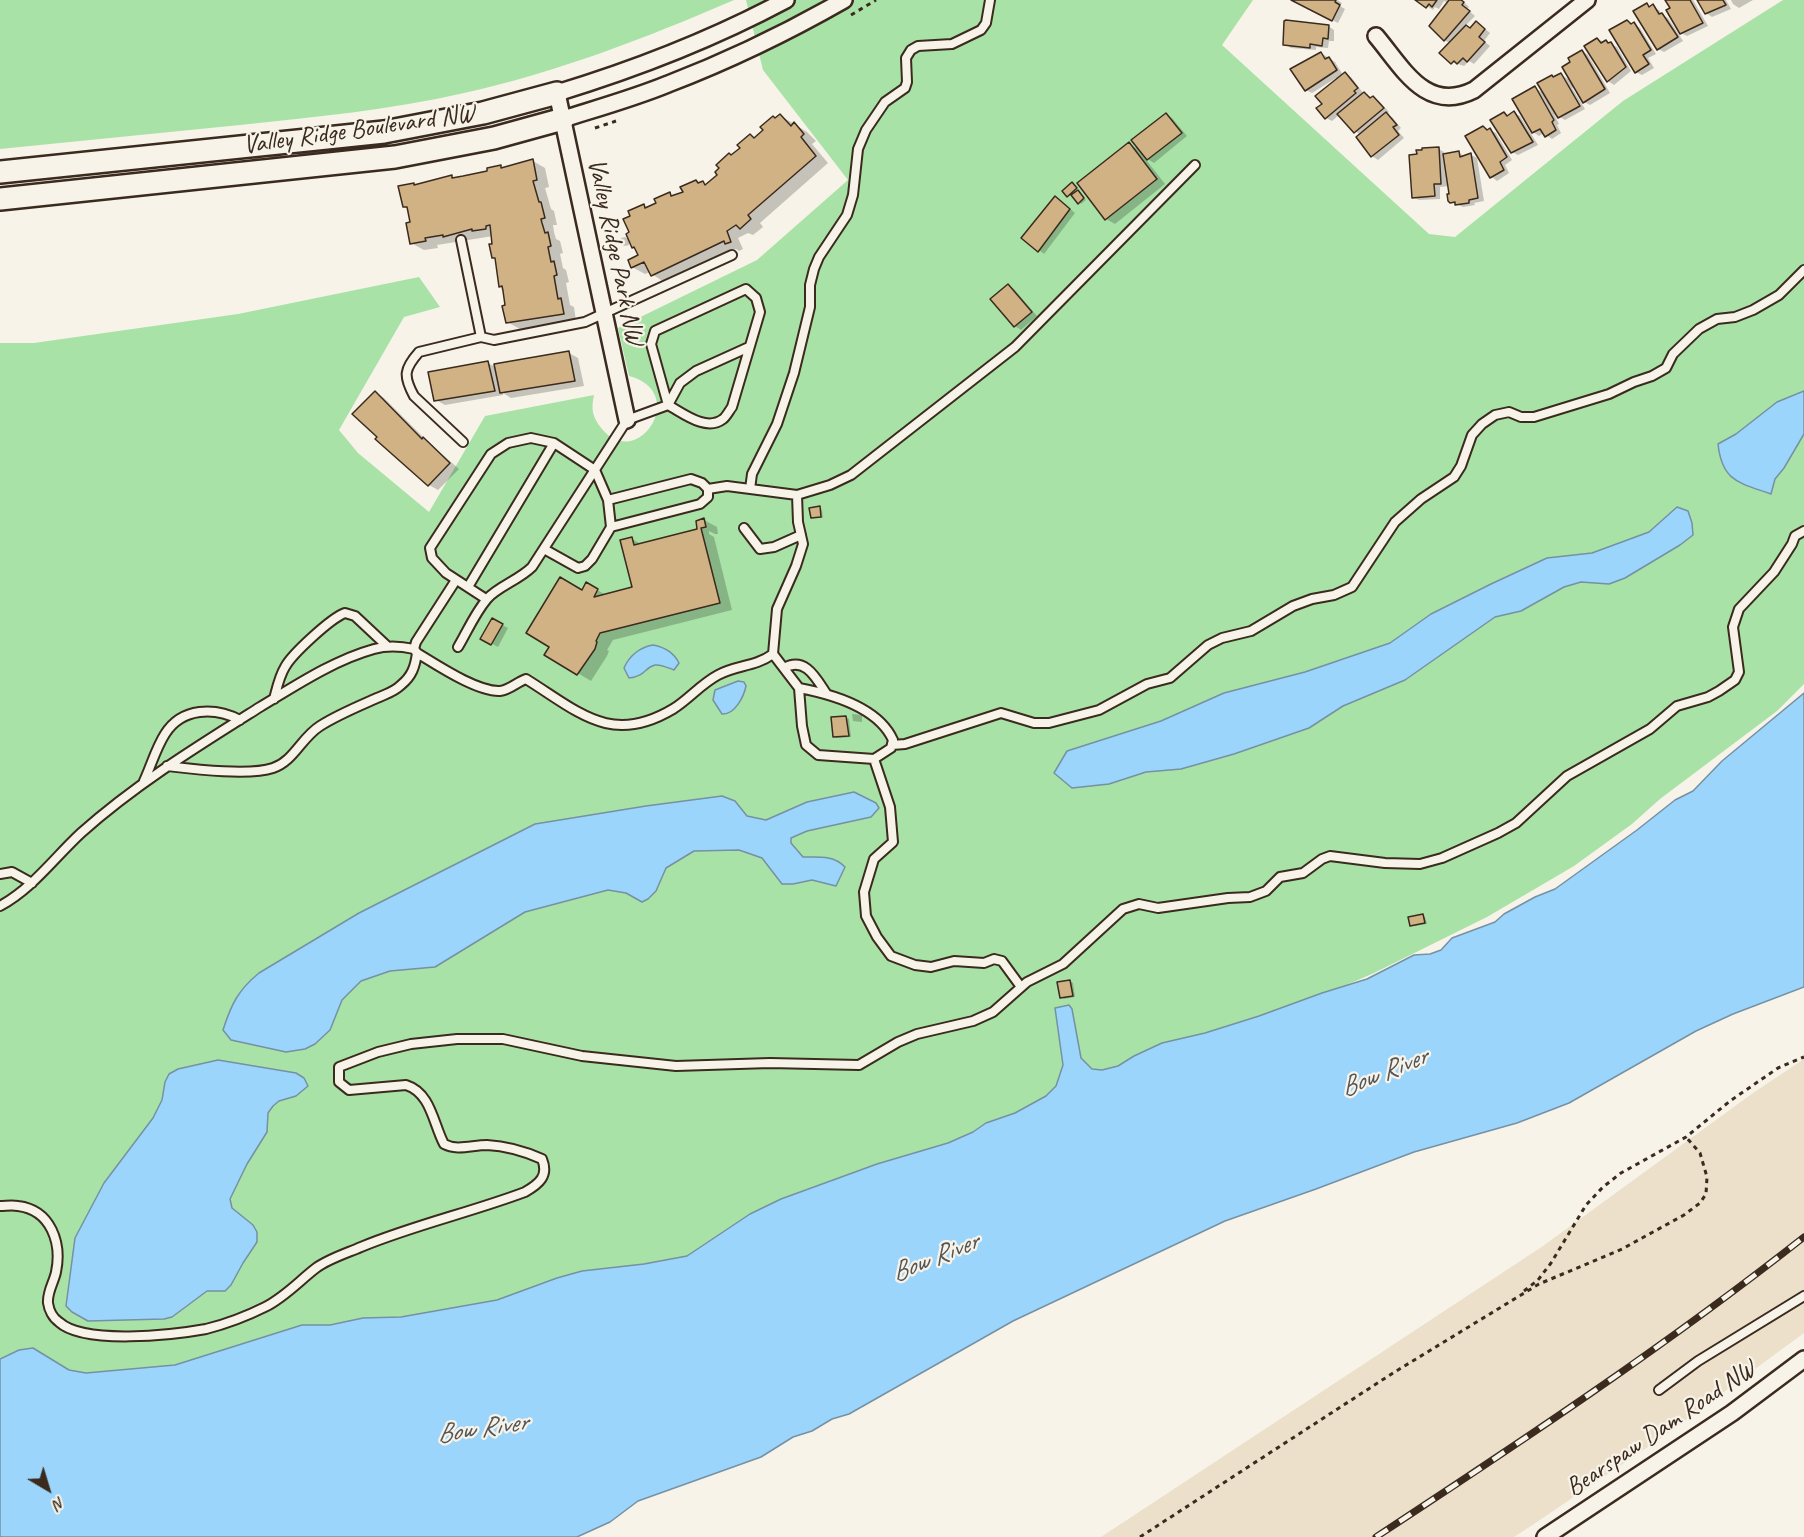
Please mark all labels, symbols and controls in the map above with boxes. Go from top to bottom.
street label: Valley Ridge Boulevard NW [241,98,477,162]
street label: Valley Ridge Park NW [580,156,650,348]
water label: Bow River [1336,1041,1432,1105]
water label: Bow River [887,1226,983,1290]
street label: Bearspaw Dam Road NW [1560,1354,1762,1504]
water label: Bow River [435,1407,529,1451]
north arrow [18,1459,78,1519]
text: N [49,1492,69,1514]

